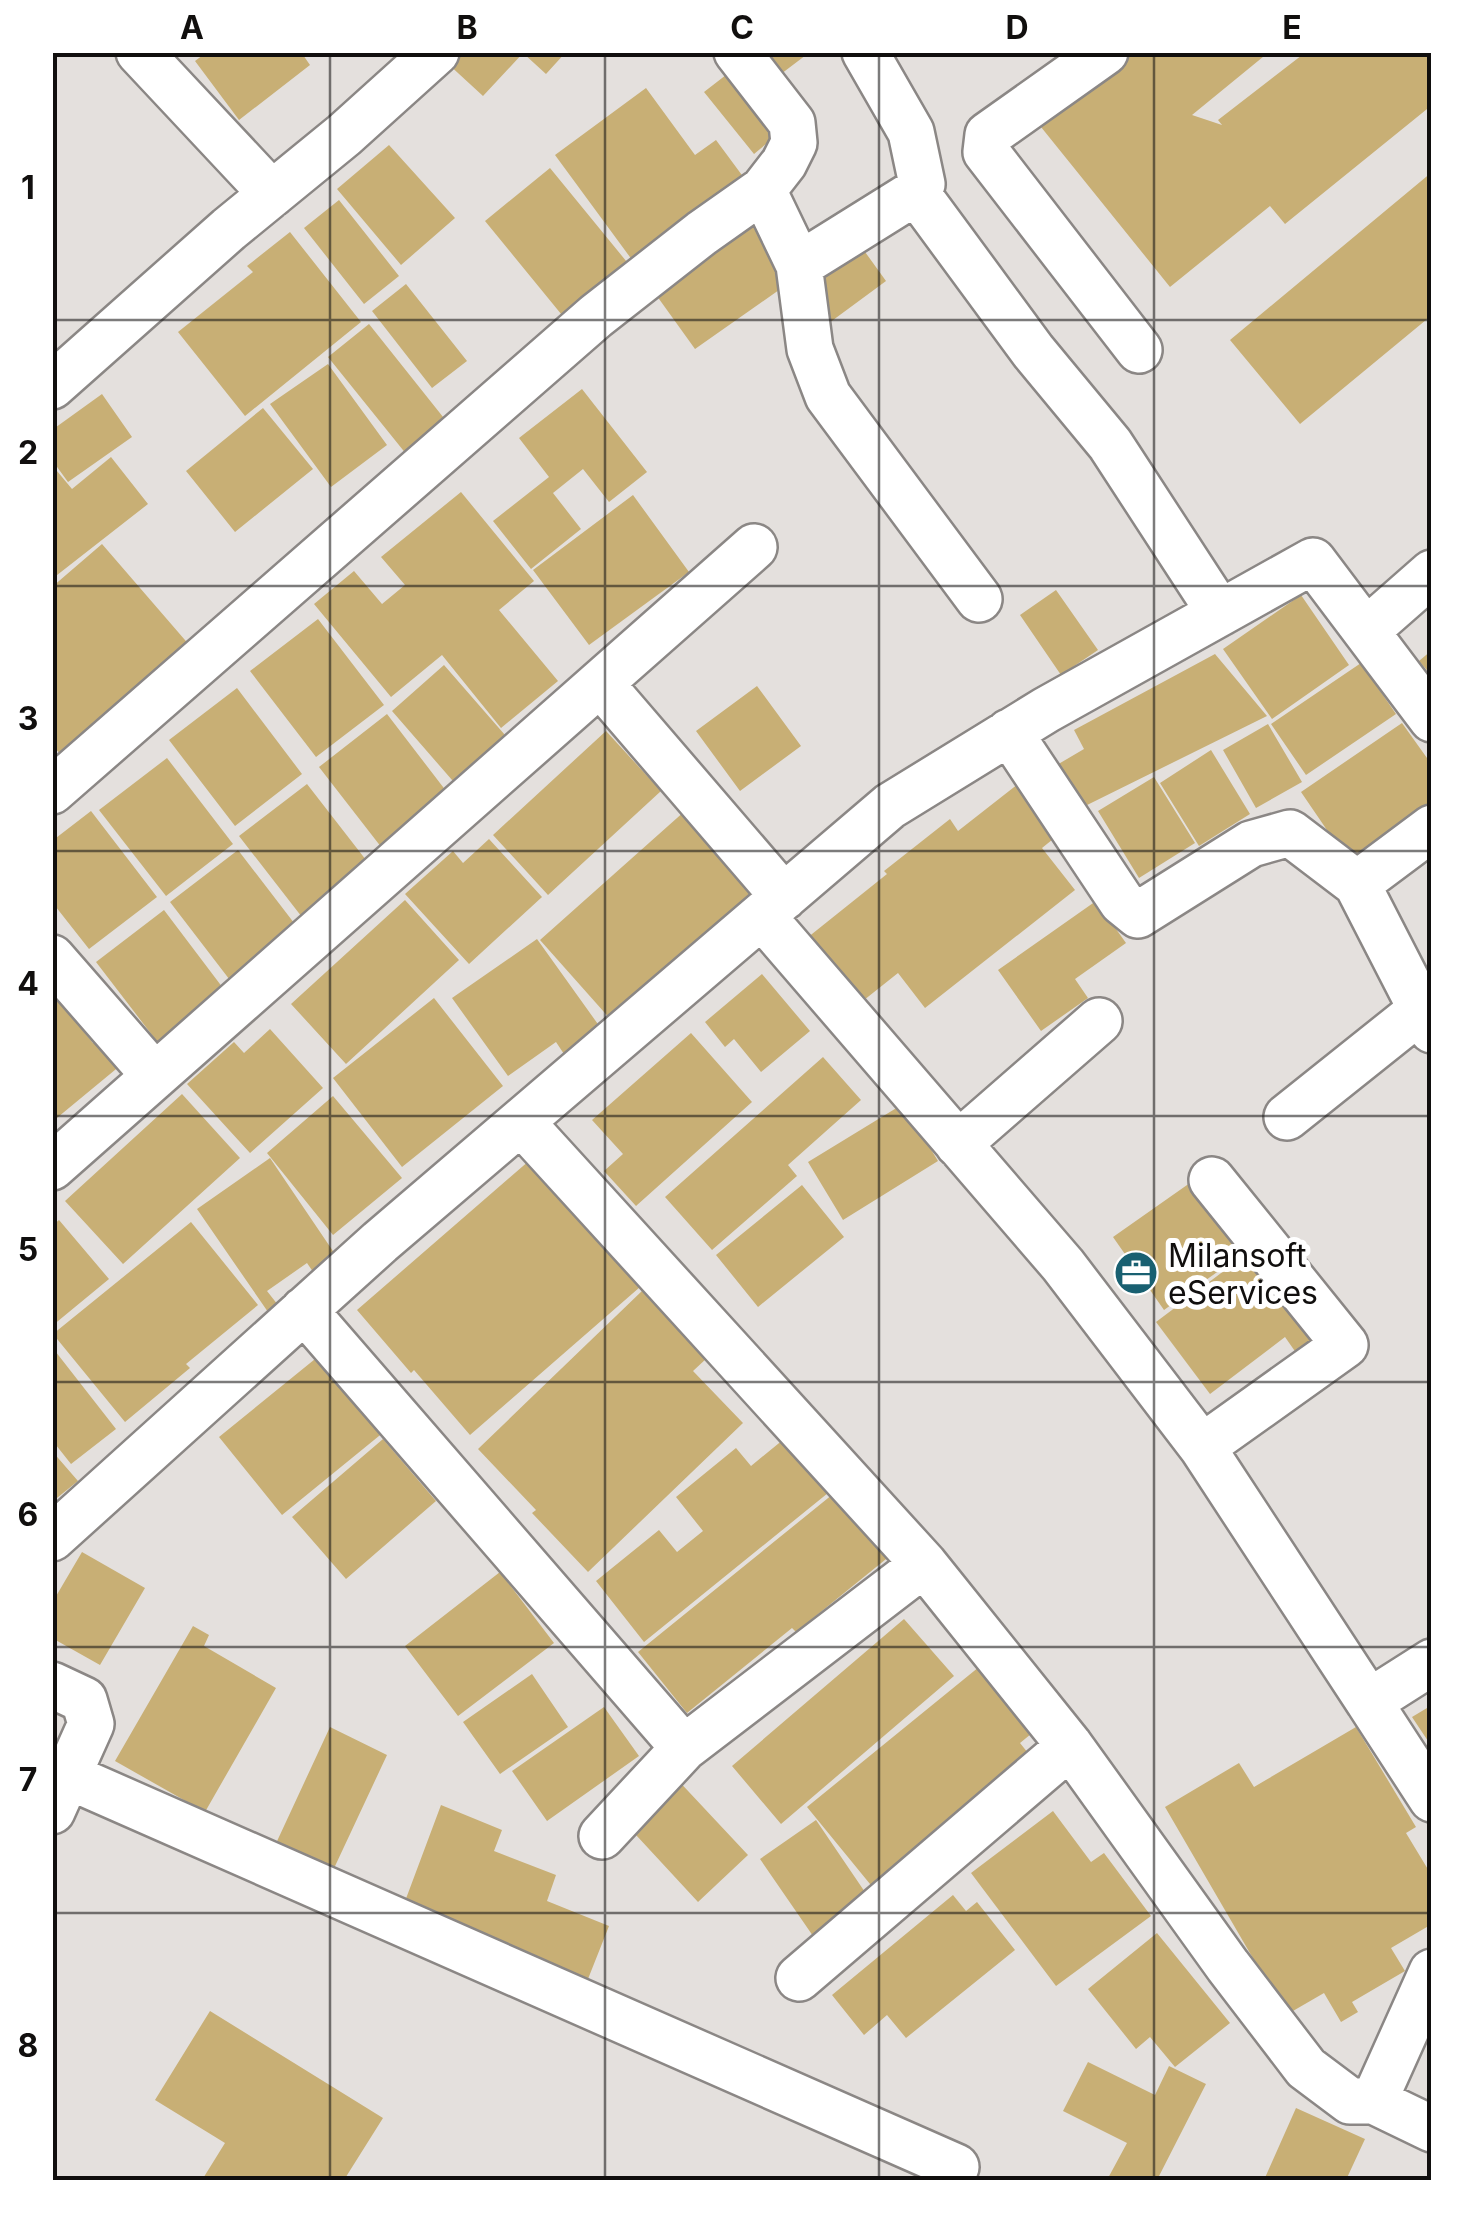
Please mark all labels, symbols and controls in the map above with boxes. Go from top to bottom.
text: A [180,8,204,47]
text: B [456,8,478,47]
text: C [730,8,754,47]
text: D [1005,8,1029,47]
text: E [1282,8,1302,47]
text: 1 [21,168,35,207]
text: 2 [18,433,38,472]
text: 3 [18,699,38,738]
text: 4 [17,964,39,1003]
text: 5 [18,1230,38,1269]
place label: Milansoft eServices [1168,1236,1318,1312]
office icon: Milansoft eServices [1113,1250,1159,1296]
text: 6 [18,1495,38,1534]
text: 7 [19,1760,37,1799]
text: 8 [18,2026,38,2065]

